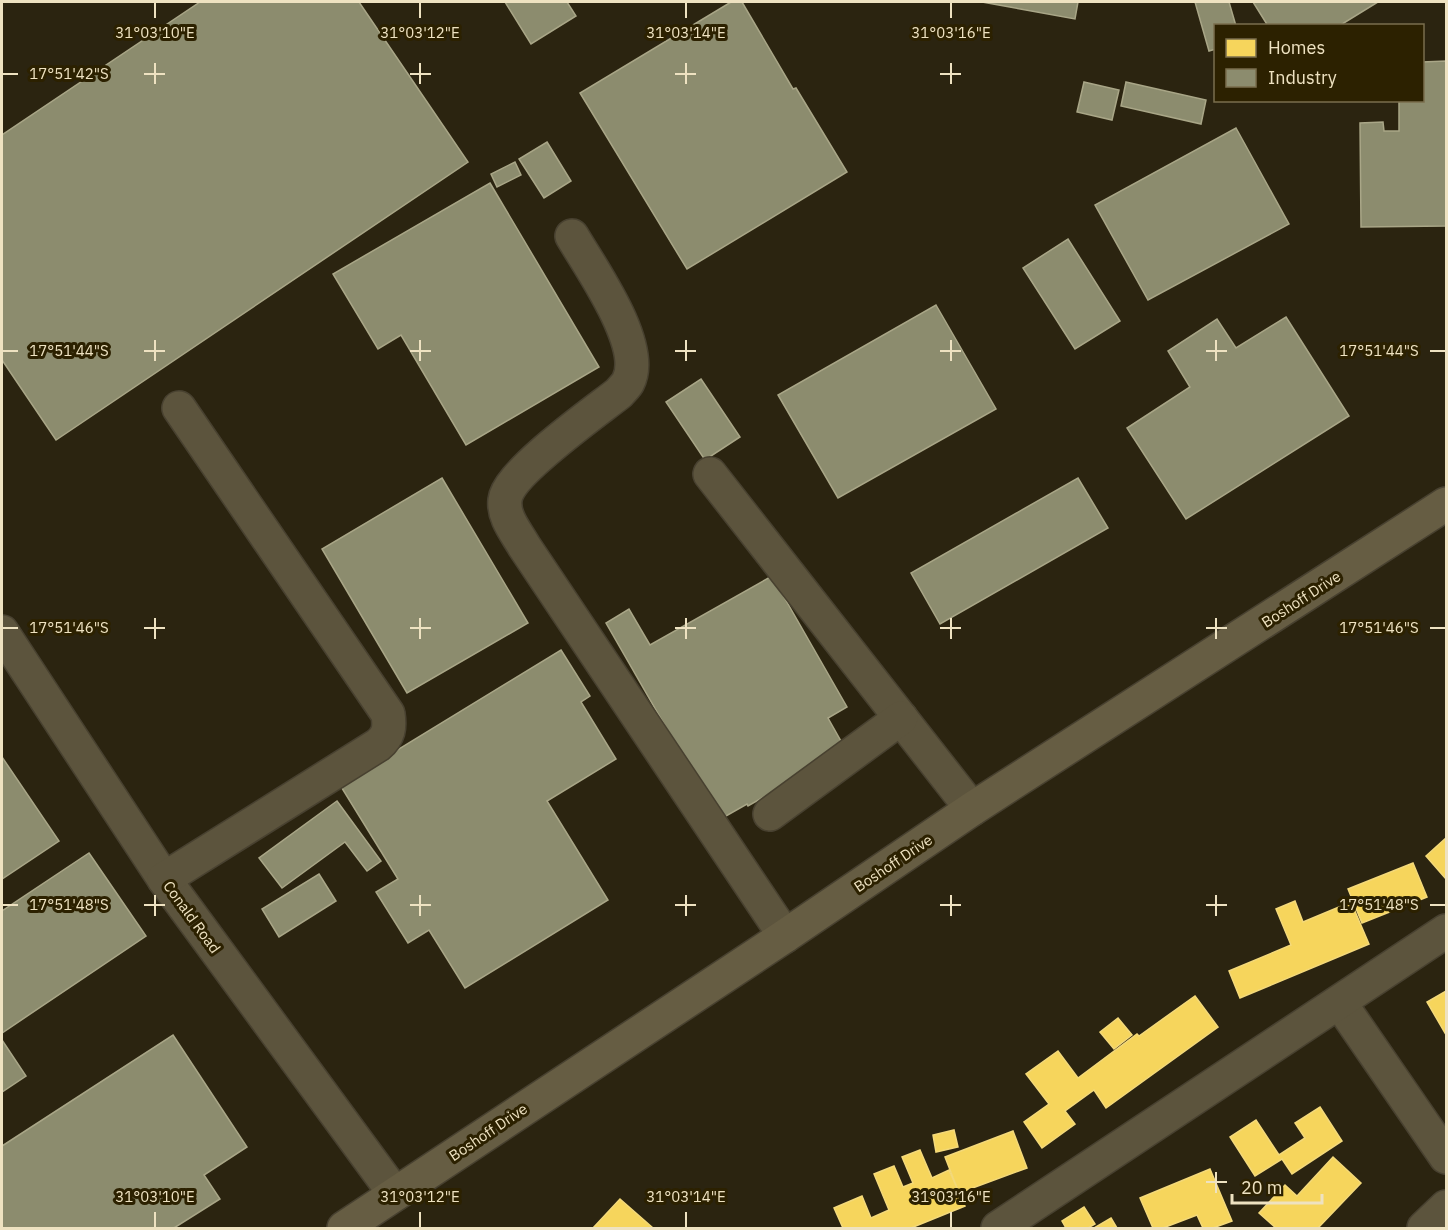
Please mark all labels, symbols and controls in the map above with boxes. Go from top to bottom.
text: 31°03'10"E [115,23,195,42]
text: 31°03'12"E [380,23,460,42]
text: 31°03'14"E [646,23,726,42]
text: 31°03'16"E [911,23,991,42]
legend [1214,24,1424,102]
text: Homes [1268,36,1325,59]
text: 17°51'42"S [29,64,109,83]
text: Industry [1268,66,1337,89]
text: 17°51'44"S [29,341,109,360]
text: 17°51'44"S [1339,341,1419,360]
street label: Boshoff Drive [1258,566,1344,632]
text: 17°51'46"S [29,618,109,637]
text: 17°51'46"S [1339,618,1419,637]
street label: Boshoff Drive [850,830,936,896]
street label: Conald Road [159,877,225,957]
text: 17°51'48"S [29,895,109,914]
text: 17°51'48"S [1339,895,1419,914]
street label: Boshoff Drive [445,1099,531,1165]
scale bar [1232,1167,1322,1205]
text: 20 m [1241,1176,1283,1199]
text: 31°03'10"E [115,1187,195,1206]
text: 31°03'12"E [380,1187,460,1206]
text: 31°03'14"E [646,1187,726,1206]
text: 31°03'16"E [911,1187,991,1206]

